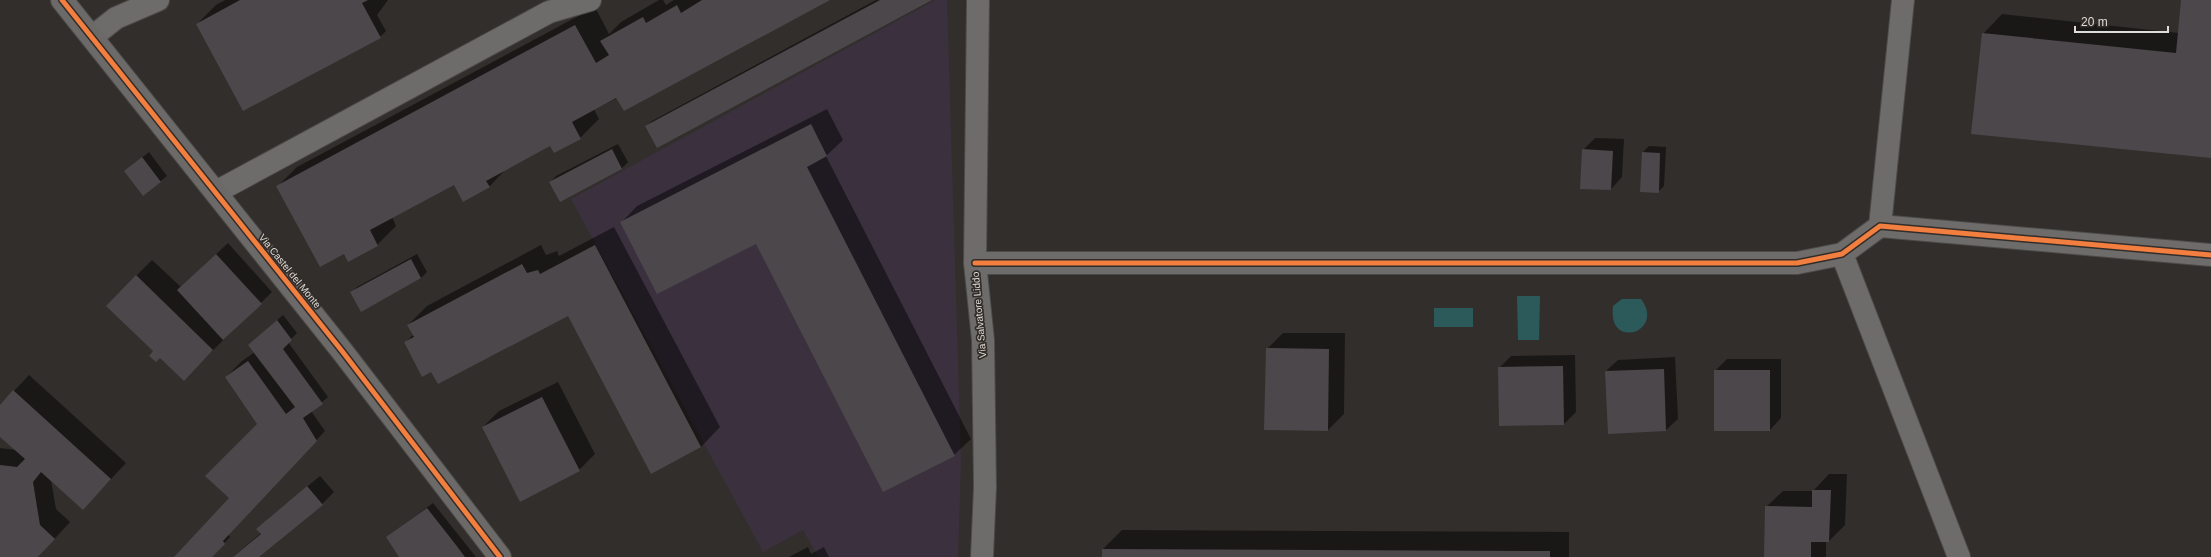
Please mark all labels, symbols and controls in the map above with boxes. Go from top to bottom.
scale bar [2075,8,2168,34]
text: 20 m [2081,15,2108,29]
street label: Via Castel del Monte [257,232,324,311]
street label: Via Salvatore Liddo [970,271,988,359]

